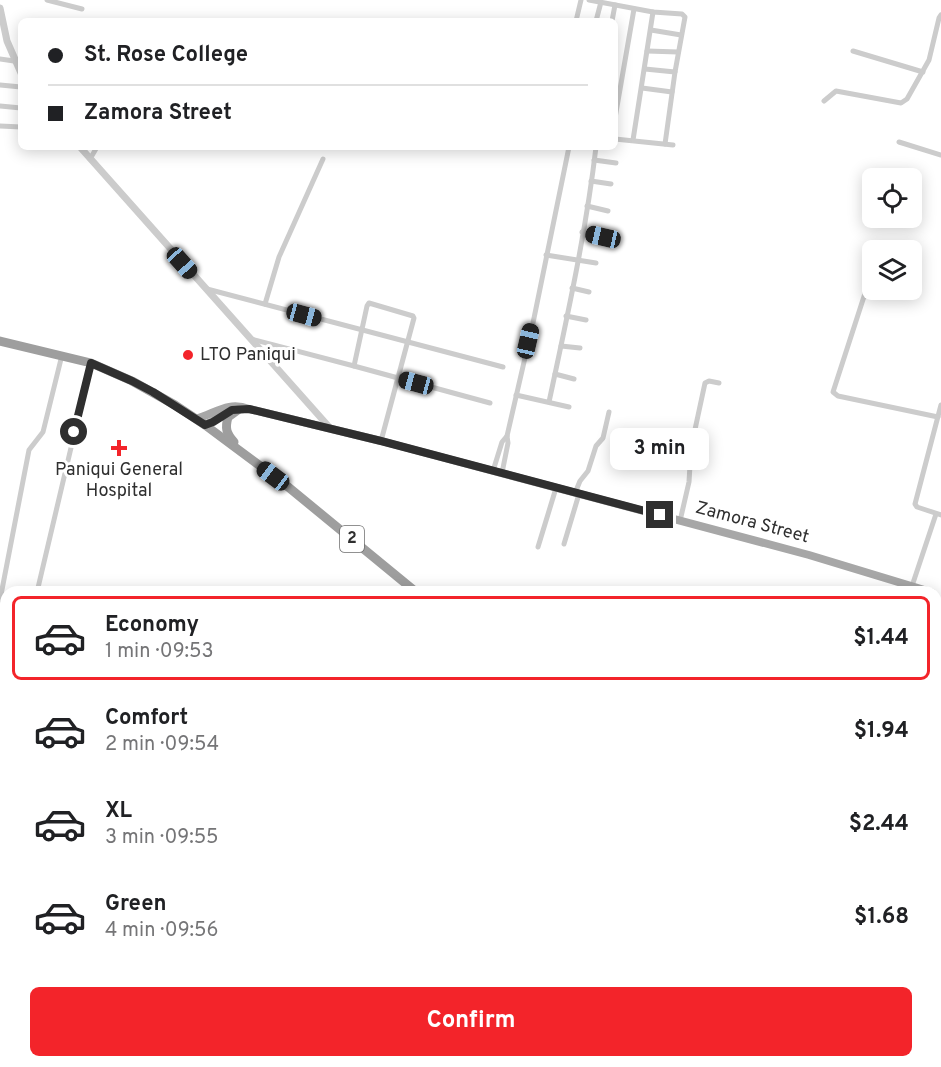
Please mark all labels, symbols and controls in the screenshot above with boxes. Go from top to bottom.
text: St. Rose College [84,42,248,69]
text: Zamora Street [84,100,232,127]
map controls [862,168,922,300]
button: locate [862,168,922,228]
car [583,224,623,250]
button: layers [862,240,922,300]
car [163,244,201,282]
car [284,302,324,328]
car [515,321,541,361]
place label: LTO Paniqui [200,344,296,367]
marker: LTO Paniqui [181,348,195,362]
car [396,370,436,396]
route start [60,418,87,445]
callout: 3 min [610,428,710,470]
text: 3 min [633,436,686,462]
marker: Paniqui General Hospital [110,439,128,457]
car [253,458,293,494]
place label: Paniqui General Hospital [55,459,183,503]
street label: Zamora Street [693,497,811,549]
route end [646,501,673,528]
road number: 2 [340,526,364,552]
icon: car [33,611,87,665]
text: Economy [105,612,199,639]
text: $1.44 [853,625,909,652]
text: 1 min · 09:53 [105,639,214,665]
icon: car [33,704,87,758]
text: Comfort [105,705,188,732]
text: $1.94 [854,718,909,745]
text: 2 min · 09:54 [105,732,219,758]
icon: car [33,797,87,851]
text: XL [105,798,132,825]
text: $2.44 [849,811,909,838]
text: 3 min · 09:55 [105,825,219,851]
icon: car [33,890,87,944]
text: Green [105,891,167,918]
text: $1.68 [854,904,909,931]
text: 4 min · 09:56 [105,918,218,944]
button: Confirm [30,987,912,1056]

